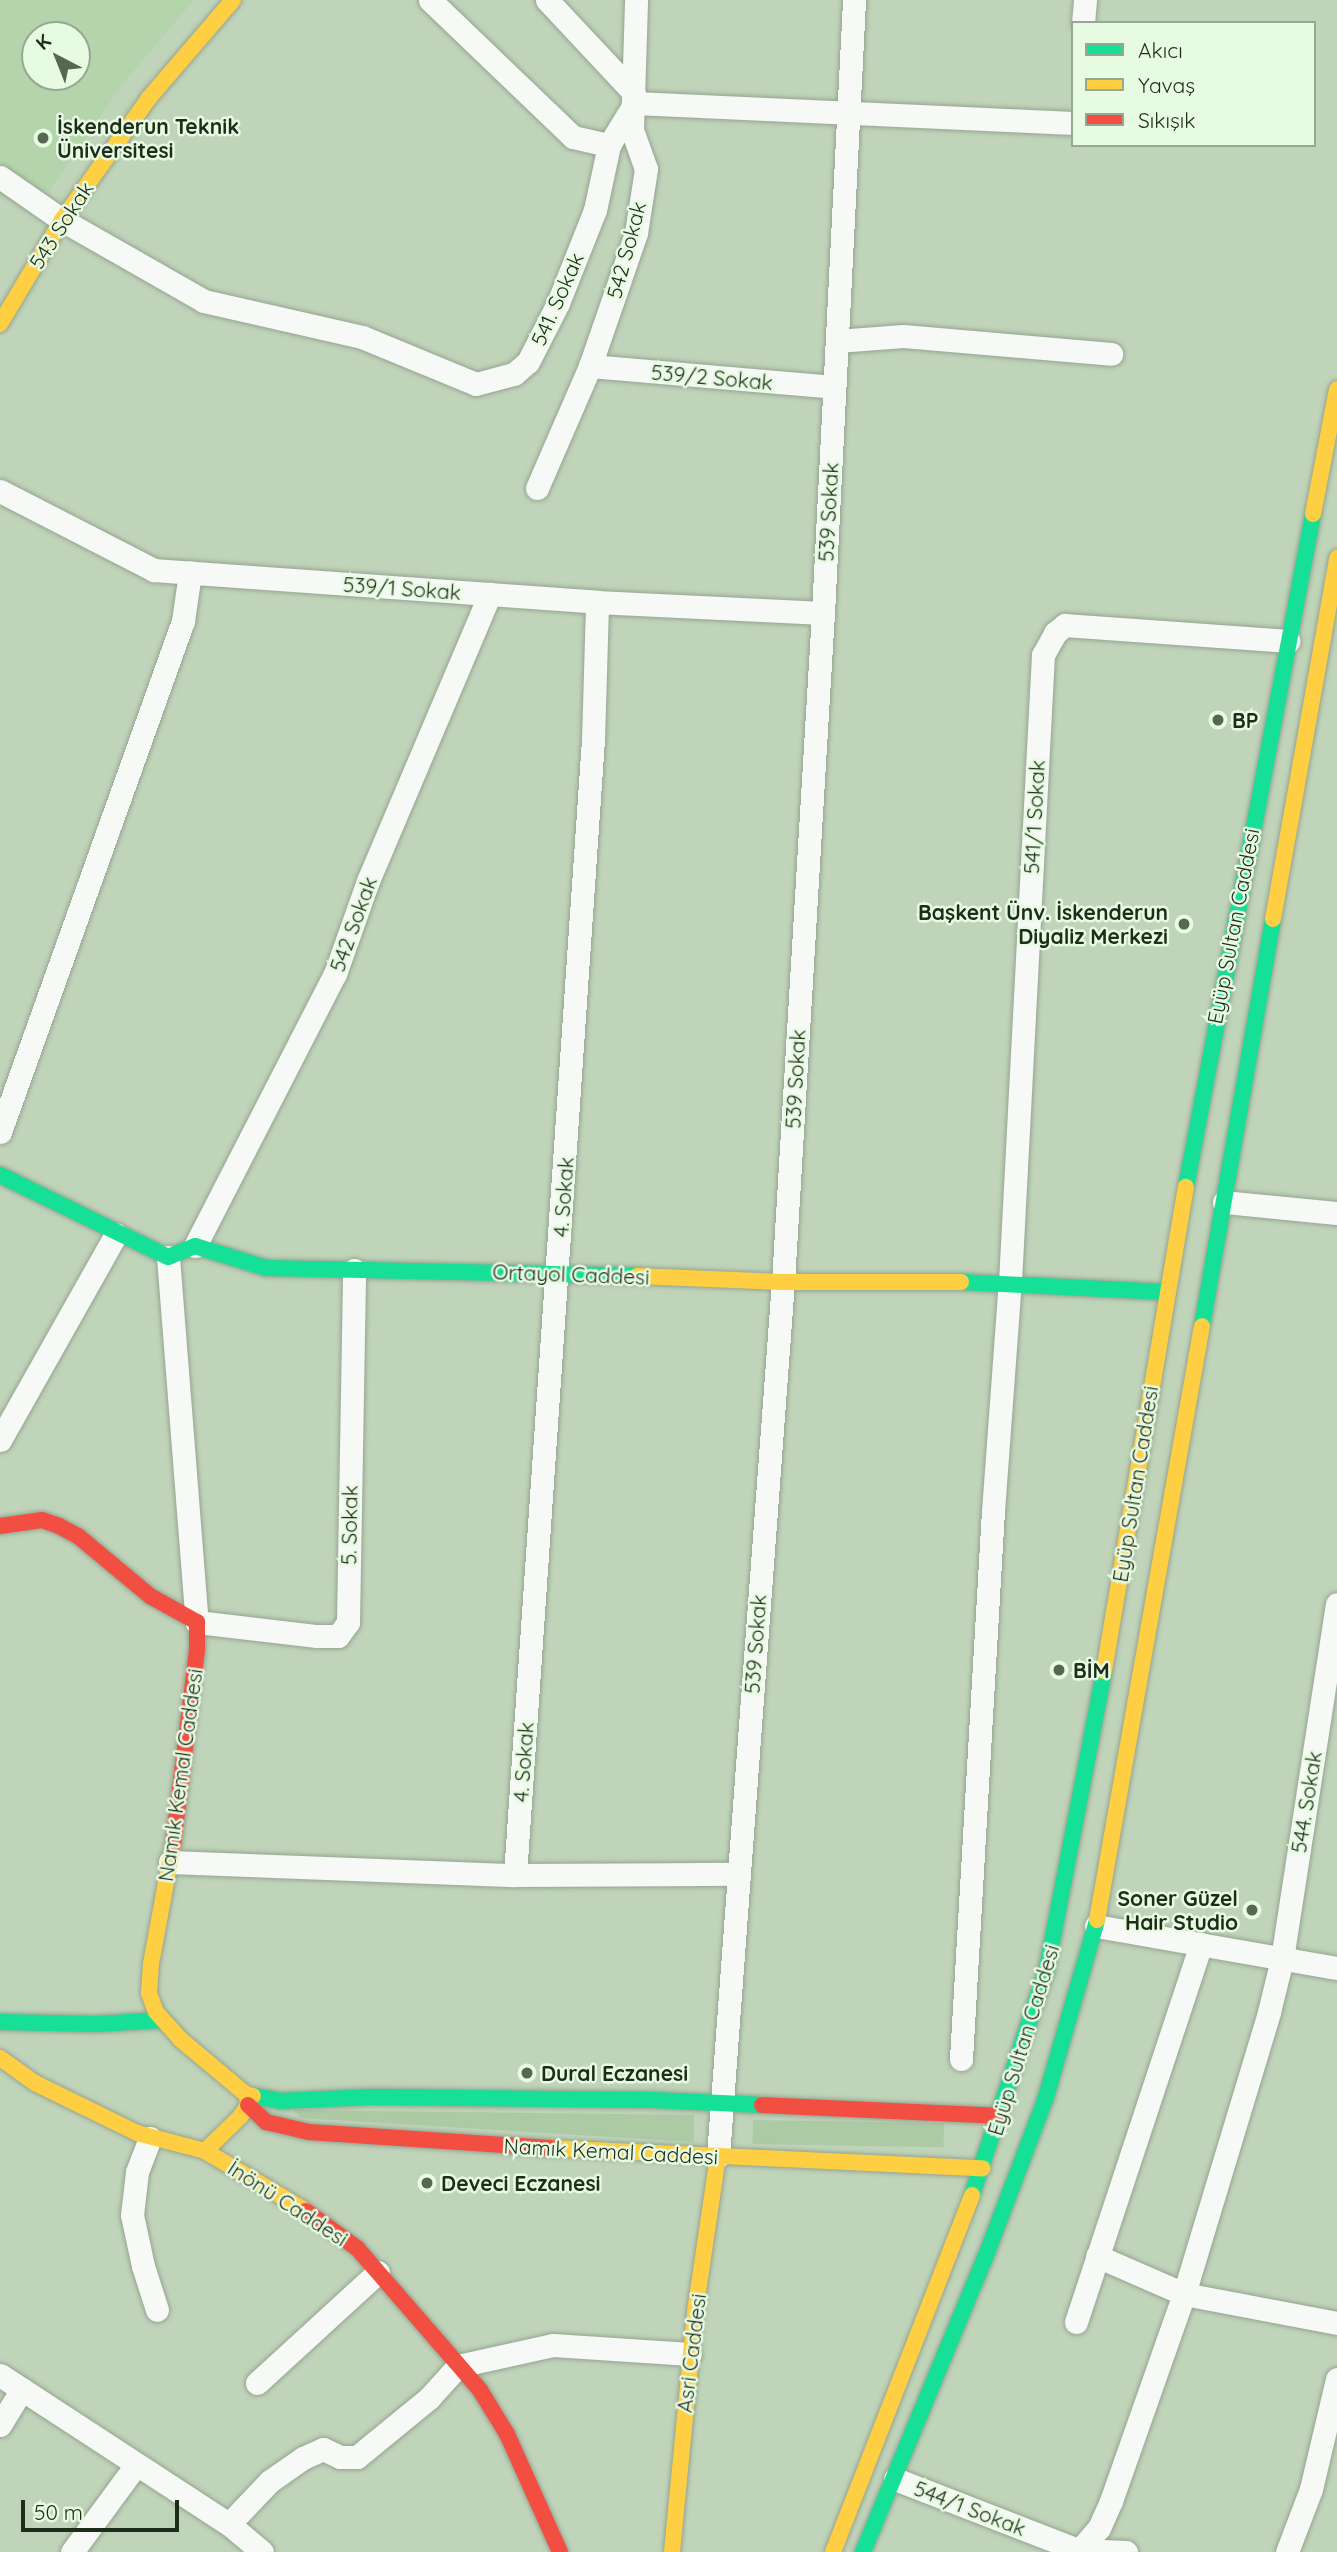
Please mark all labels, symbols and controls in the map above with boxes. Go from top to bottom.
north arrow [21,21,91,91]
legend [1071,21,1316,147]
text: K [31,29,56,55]
text: Akıcı [1138,37,1183,63]
text: Yavaş [1138,72,1195,98]
text: Sıkışık [1138,107,1196,133]
place label: İskenderun Teknik Üniversitesi [57,113,239,163]
marker: İskenderun Teknik Üniversitesi [35,130,51,146]
street label: 543 Sokak [24,177,98,273]
street label: 542 Sokak [601,199,651,301]
street label: 541. Sokak [525,249,589,349]
street label: 539/2 Sokak [650,359,774,395]
street label: 539 Sokak [813,462,843,562]
street label: 539/1 Sokak [342,571,462,605]
place label: BP [1232,707,1258,733]
marker: BP [1210,712,1226,728]
street label: 541/1 Sokak [1018,759,1050,875]
street label: Eyüp Sultan Caddesi [1202,826,1264,1026]
street label: 542 Sokak [324,873,382,975]
place label: Başkent Ünv. İskenderun Diyaliz Merkezi [918,899,1168,949]
marker: Başkent Ünv. İskenderun Diyaliz Merkezi [1174,914,1194,934]
street label: 539 Sokak [780,1029,810,1129]
street label: 4. Sokak [548,1156,578,1238]
street label: Ortayol Caddesi [492,1259,650,1289]
street label: Eyüp Sultan Caddesi [1107,1384,1163,1584]
street label: 5. Sokak [336,1485,362,1565]
street label: 539 Sokak [739,1593,771,1695]
place label: BİM [1073,1657,1110,1683]
marker: BİM [1051,1662,1067,1678]
street label: Namık Kemal Caddesi [153,1667,207,1883]
street label: 4. Sokak [508,1721,538,1803]
street label: 544. Sokak [1286,1749,1326,1855]
place label: Soner Güzel Hair Studio [1118,1885,1238,1935]
marker: Soner Güzel Hair Studio [1244,1902,1260,1918]
street label: Eyüp Sultan Caddesi [982,1941,1064,2139]
place label: Dural Eczanesi [541,2060,688,2086]
marker: Dural Eczanesi [519,2065,535,2081]
street label: Namık Kemal Caddesi [503,2133,719,2169]
street label: İnönü Caddesi [223,2155,353,2251]
place label: Deveci Eczanesi [441,2170,600,2196]
marker: Deveci Eczanesi [419,2175,435,2191]
street label: Asri Caddesi [671,2292,711,2414]
street label: 544/1 Sokak [911,2475,1029,2541]
scale bar [24,2486,182,2530]
text: 50 m [34,2499,83,2525]

